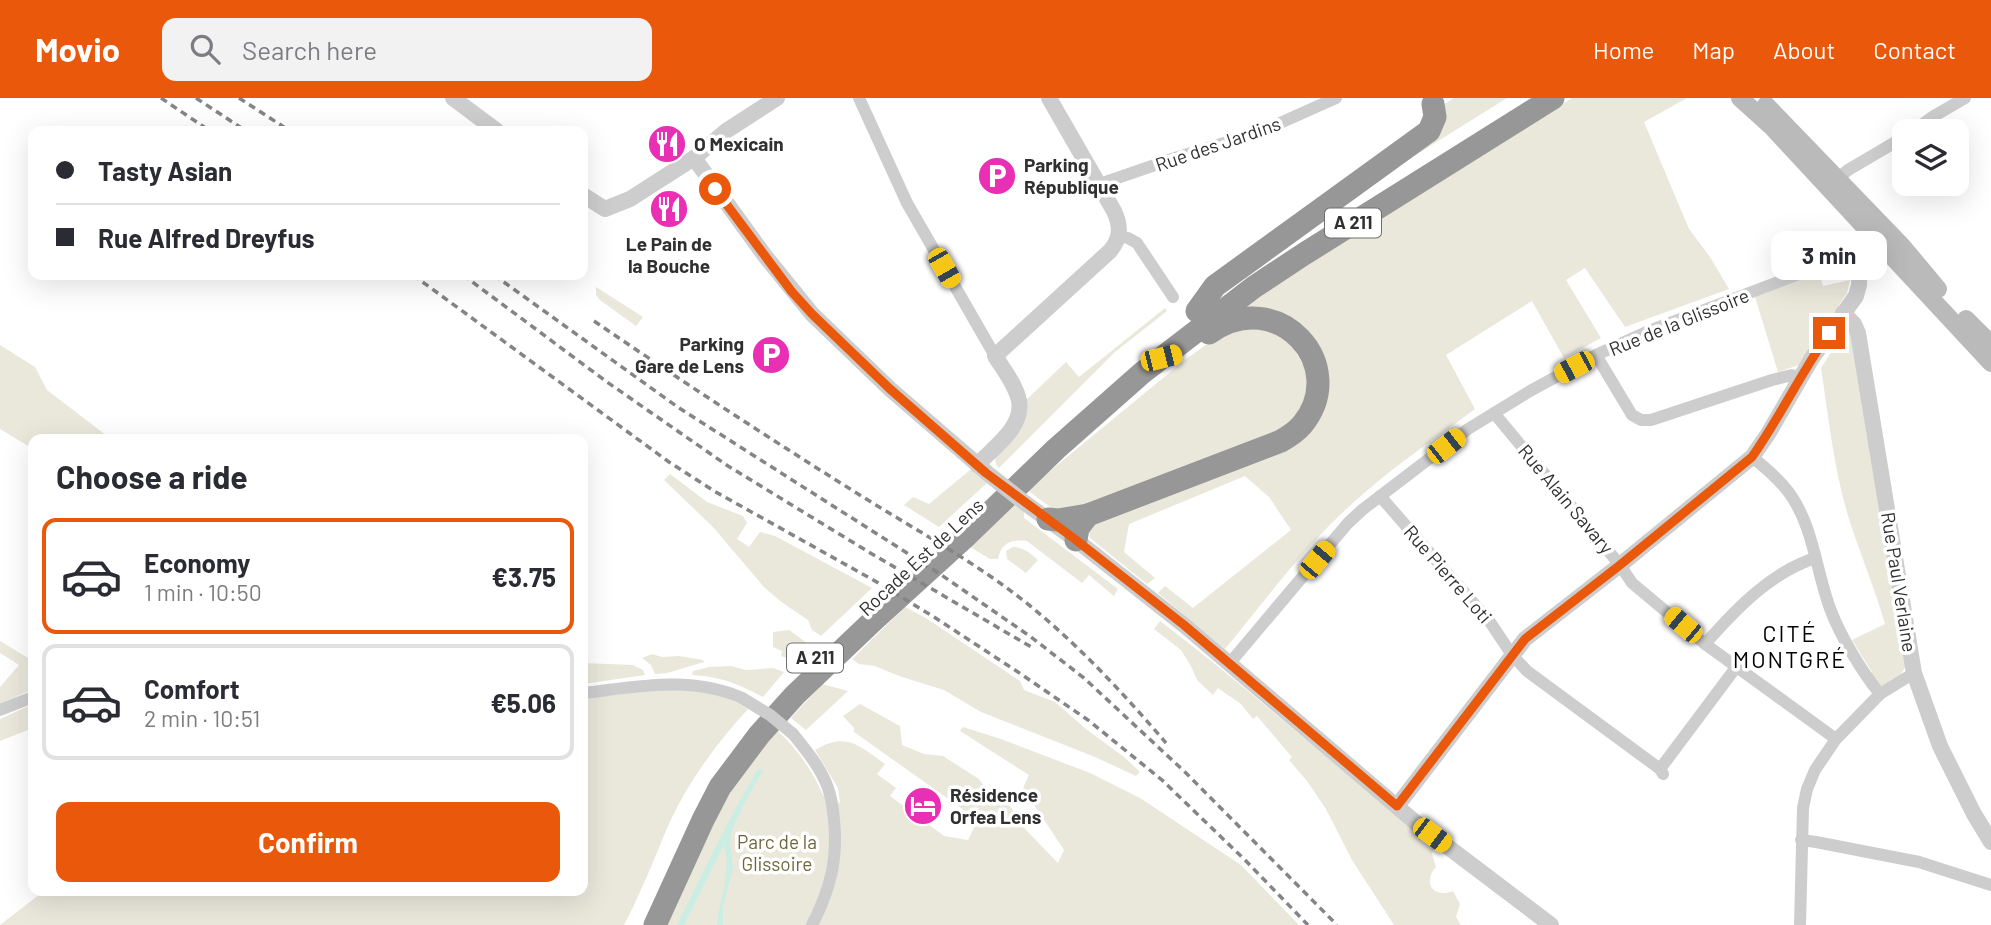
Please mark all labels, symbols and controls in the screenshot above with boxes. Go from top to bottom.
search box [162,18,652,81]
text: Movio [35,29,120,69]
icon: search [186,30,224,68]
text: Search here [242,34,377,65]
text: Home [1593,35,1654,64]
text: Map [1692,35,1735,64]
text: About [1773,35,1835,64]
text: Contact [1873,35,1956,64]
street label: Rue des Jardins [1152,111,1284,176]
map controls [1892,119,1969,196]
button: layers [1892,119,1969,196]
restaurant icon: O Mexicain [646,123,688,165]
place label: O Mexicain [694,132,784,155]
place label: Parking République [1024,153,1119,198]
text: Tasty Asian [98,155,232,186]
parking icon: Parking République [976,155,1018,197]
route start [699,173,731,205]
restaurant icon: Le Pain de la Bouche [648,188,690,230]
road number: A 211 [1325,208,1381,238]
text: Rue Alfred Dreyfus [98,222,315,253]
place label: Le Pain de la Bouche [626,232,712,277]
callout: 3 min [1771,232,1887,280]
text: 3 min [1802,241,1856,269]
car [925,245,964,291]
street label: Rue de la Glissoire [1605,283,1752,360]
route end [1813,317,1845,349]
place label: Parking Gare de Lens [635,332,744,377]
parking icon: Parking Gare de Lens [750,334,792,376]
car [1139,343,1184,373]
car [1551,348,1598,386]
car [1423,425,1470,467]
street label: Rue Alain Savary [1514,439,1619,558]
text: Choose a ride [56,457,248,495]
street label: Rocade Est de Lens [854,493,988,620]
street label: Rue Paul Verlaine [1877,510,1922,654]
street label: Rue Pierre Loti [1400,520,1497,627]
car [1296,537,1339,583]
icon: car [60,545,123,608]
text: Economy [144,547,250,578]
text: €3.75 [492,561,556,592]
text: 1 min · 10:50 [144,578,262,606]
car [1661,603,1706,647]
district label: CITÉ MONTGRÉ [1733,619,1847,673]
road number: A 211 [787,644,843,672]
icon: car [60,671,123,734]
text: Comfort [144,673,240,704]
text: €5.06 [490,687,556,718]
text: 2 min · 10:51 [144,704,260,732]
place label: Résidence Orfea Lens [950,783,1041,828]
hotel icon: Résidence Orfea Lens [902,785,944,827]
button: Confirm [56,802,560,882]
car [1409,814,1456,856]
park label: Parc de la Glissoire [737,830,817,875]

